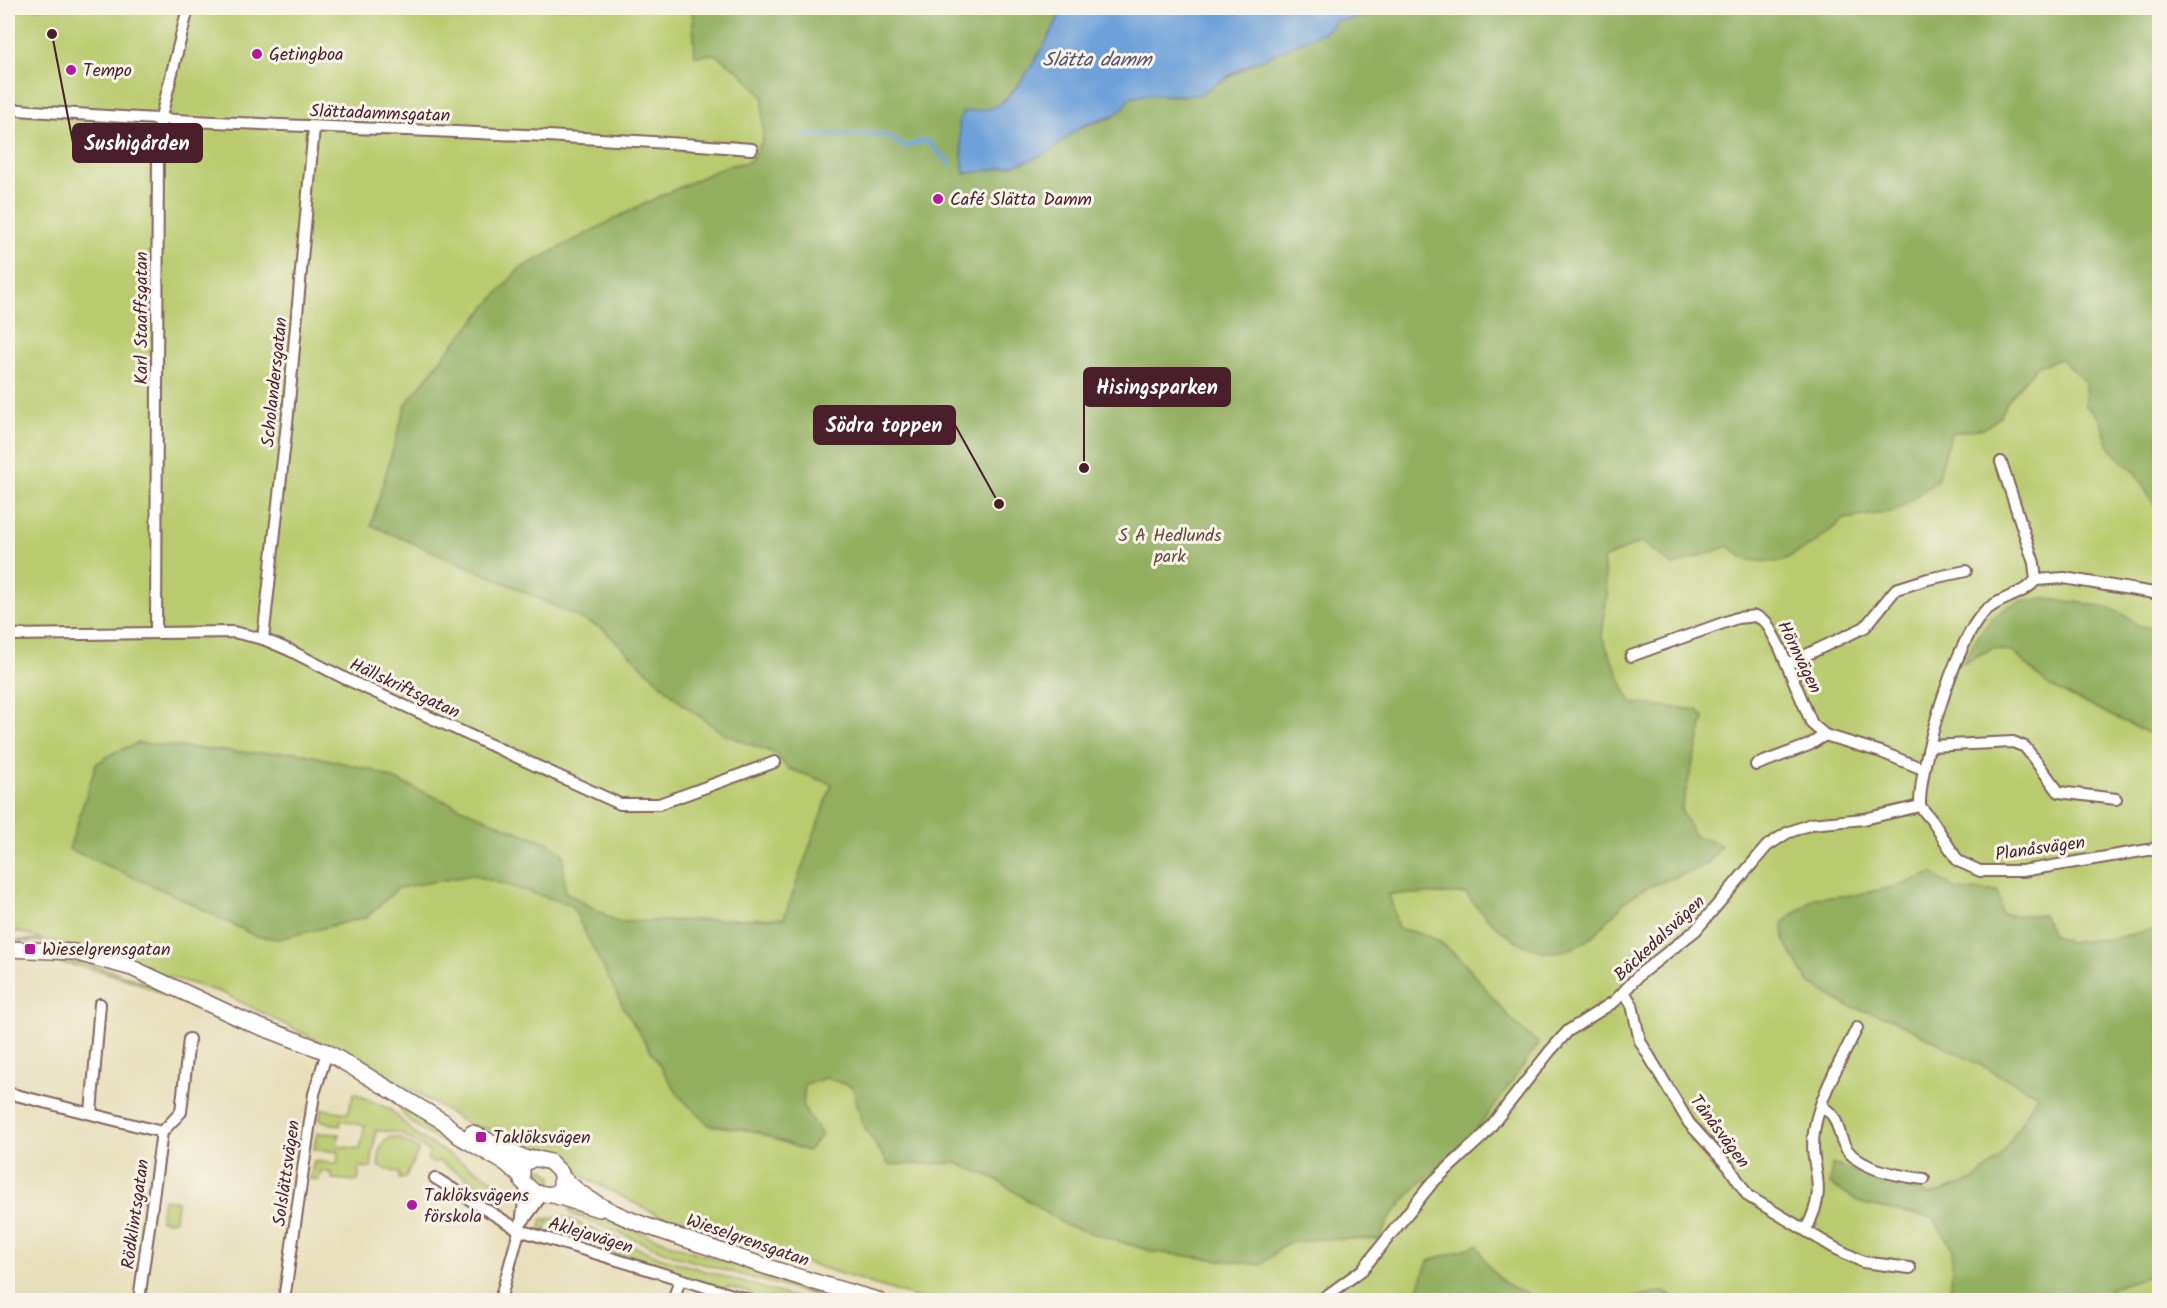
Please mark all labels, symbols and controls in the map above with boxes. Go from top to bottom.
place label: Getingboa [269,41,344,70]
water label: Slätta damm [1042,45,1154,77]
marker: Getingboa [250,47,264,61]
place label: Tempo [83,57,132,86]
marker: Tempo [64,63,78,77]
street label: Slättadammsgatan [309,98,451,131]
callout: Sushigården [73,124,202,162]
text: Sushigården [84,129,190,161]
place label: Café Slätta Damm [950,186,1092,215]
marker: Café Slätta Damm [931,192,945,206]
street label: Karl Staaffsgatan [128,251,157,385]
street label: Scholandersgatan [254,316,297,449]
callout: Hisingsparken [1084,368,1230,406]
text: Hisingsparken [1096,373,1218,405]
callout: Södra toppen [814,406,955,444]
text: Södra toppen [826,411,942,443]
park label: S A Hedlunds park [1118,522,1222,572]
street label: Hörnvägen [1769,616,1829,699]
street label: Hällskriftsgatan [344,651,464,728]
street label: Planåsvägen [1993,829,2087,870]
street label: Bäckedalsvägen [1608,889,1712,989]
place label: Wieselgrensgatan [42,936,171,965]
marker: Wieselgrensgatan [23,942,37,956]
street label: Tånåsvägen [1681,1089,1756,1175]
street label: Solslättsvägen [266,1118,309,1228]
place label: Taklöksvägen [493,1124,591,1153]
marker: Taklöksvägen [474,1130,488,1144]
street label: Rödklintsgatan [114,1157,159,1271]
place label: Taklöksvägens förskola [424,1182,530,1232]
marker: Taklöksvägens förskola [405,1198,419,1212]
street label: Wieselgrensgatan [682,1207,813,1276]
street label: Aklejavägen [545,1210,637,1263]

